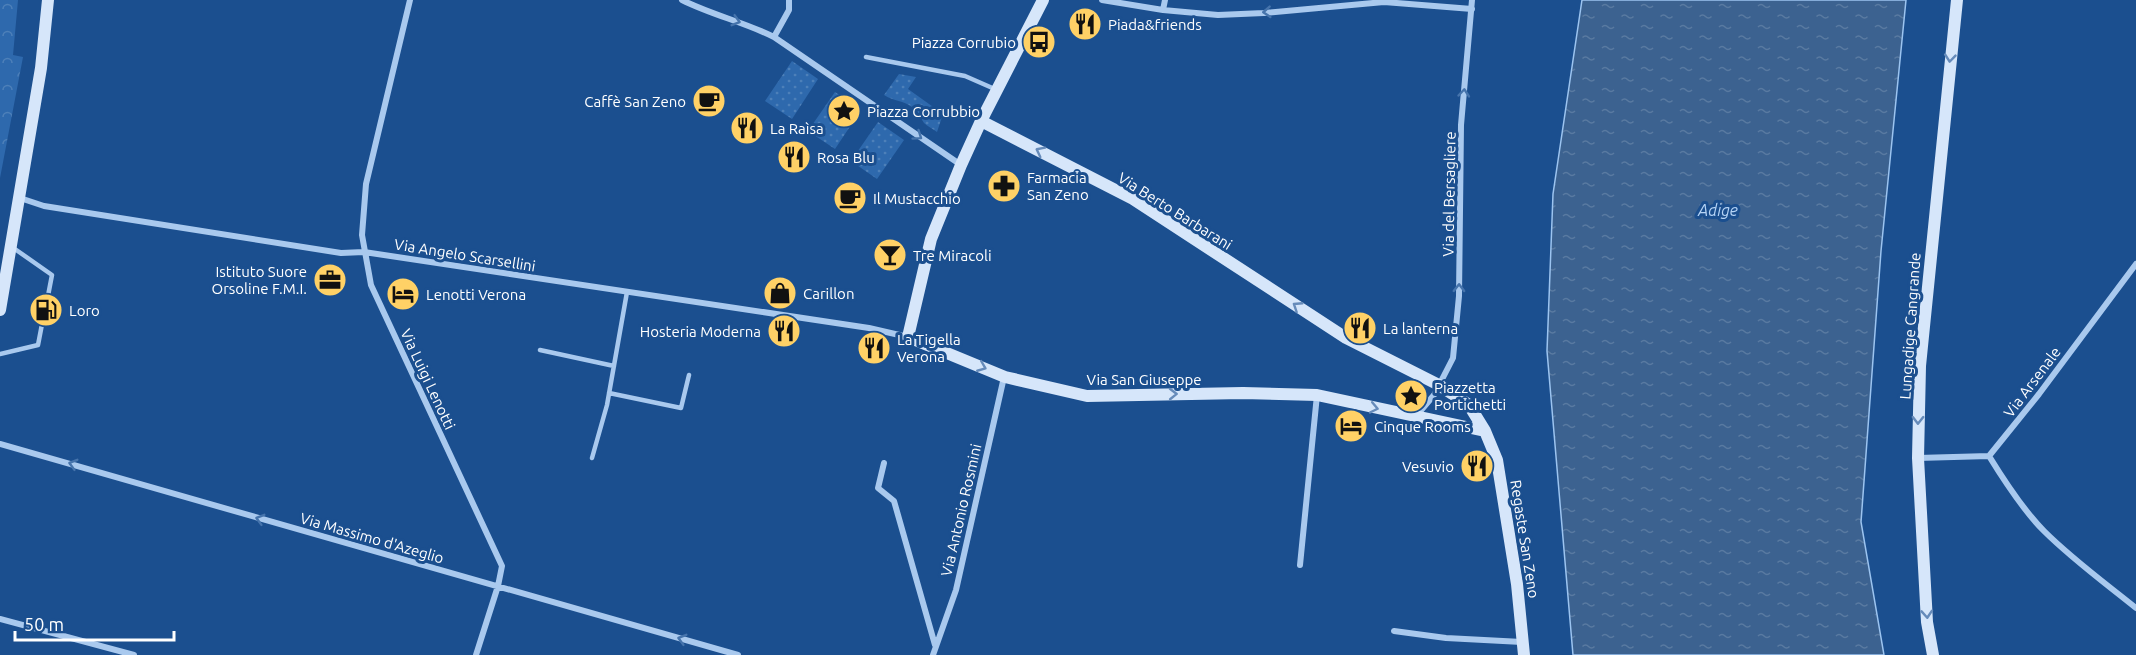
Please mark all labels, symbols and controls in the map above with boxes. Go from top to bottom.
restaurant icon: Piada&friends [1067,6,1103,42]
one-way arrow [1262,6,1271,19]
one-way arrow [730,14,741,26]
place label: Piada&friends [1108,16,1202,33]
bus stop icon: Piazza Corrubio [1021,24,1057,60]
place label: Piazza Corrubio [912,34,1016,51]
one-way arrow [1945,54,1957,63]
cafe icon: Caffè San Zeno [691,83,727,119]
one-way arrow [1457,89,1470,98]
place label: Caffè San Zeno [584,93,686,110]
place icon: Piazza Corrubbio [826,93,862,129]
place label: Piazza Corrubbio [867,103,980,120]
restaurant icon: La Raìsa [729,110,765,146]
place label: La Raìsa [770,120,824,137]
one-way arrow [911,129,922,140]
street label: Via del Bersagliere [1439,131,1459,257]
restaurant icon: Rosa Blu [776,139,812,175]
one-way arrow [1036,147,1047,158]
place label: Rosa Blu [817,149,875,166]
pharmacy icon: Farmacia San Zeno [986,168,1022,204]
place label: Farmacia San Zeno [1027,169,1089,203]
street label: Via Berto Barbarani [1115,169,1235,253]
cafe icon: Il Mustacchio [832,180,868,216]
place label: Il Mustacchio [873,190,961,207]
water label: Adige [1697,201,1738,219]
street label: Via Angelo Scarsellini [393,235,537,275]
bar icon: Tre Miracoli [872,237,908,273]
place label: Tre Miracoli [913,247,992,264]
street label: Lungadige Cangrande [1896,252,1924,400]
office icon: Istituto Suore Orsoline F.M.I. [312,262,348,298]
place label: Istituto Suore Orsoline F.M.I. [212,263,307,297]
shop icon: Carillon [762,275,798,311]
hotel icon: Lenotti Verona [385,276,421,312]
one-way arrow [1453,283,1465,292]
place label: Carillon [803,285,854,302]
place label: Lenotti Verona [426,286,526,303]
fuel station icon: Loro [28,292,64,328]
place label: Loro [69,302,100,319]
one-way arrow [1293,302,1303,314]
restaurant icon: La lanterna [1342,310,1378,346]
restaurant icon: Hosteria Moderna [766,313,802,349]
place label: La lanterna [1383,320,1458,337]
place label: Hosteria Moderna [640,323,761,340]
street label: Via Luigi Lenotti [397,326,459,432]
restaurant icon: La Tigella Verona [856,330,892,366]
place label: La Tigella Verona [897,331,961,365]
street label: Via Arsenale [2000,344,2064,420]
one-way arrow [976,360,987,372]
street label: Via San Giuseppe [1086,371,1202,388]
place icon: Piazzetta Portichetti [1393,378,1429,414]
place label: Piazzetta Portichetti [1434,379,1506,413]
one-way arrow [1168,388,1177,400]
one-way arrow [1369,401,1379,414]
hotel icon: Cinque Rooms [1333,408,1369,444]
one-way arrow [1912,415,1925,424]
place label: Cinque Rooms [1374,418,1471,435]
street label: Via Antonio Rosmini [937,442,985,578]
restaurant icon: Vesuvio [1459,448,1495,484]
place label: Vesuvio [1402,458,1454,475]
one-way arrow [68,459,79,471]
street label: Regaste San Zeno [1507,479,1543,599]
street label: Via Massimo d'Azeglio [298,509,446,567]
one-way arrow [255,514,266,526]
scale bar [15,604,174,642]
one-way arrow [1920,610,1933,619]
text: 50 m [24,614,64,634]
one-way arrow [677,634,688,646]

